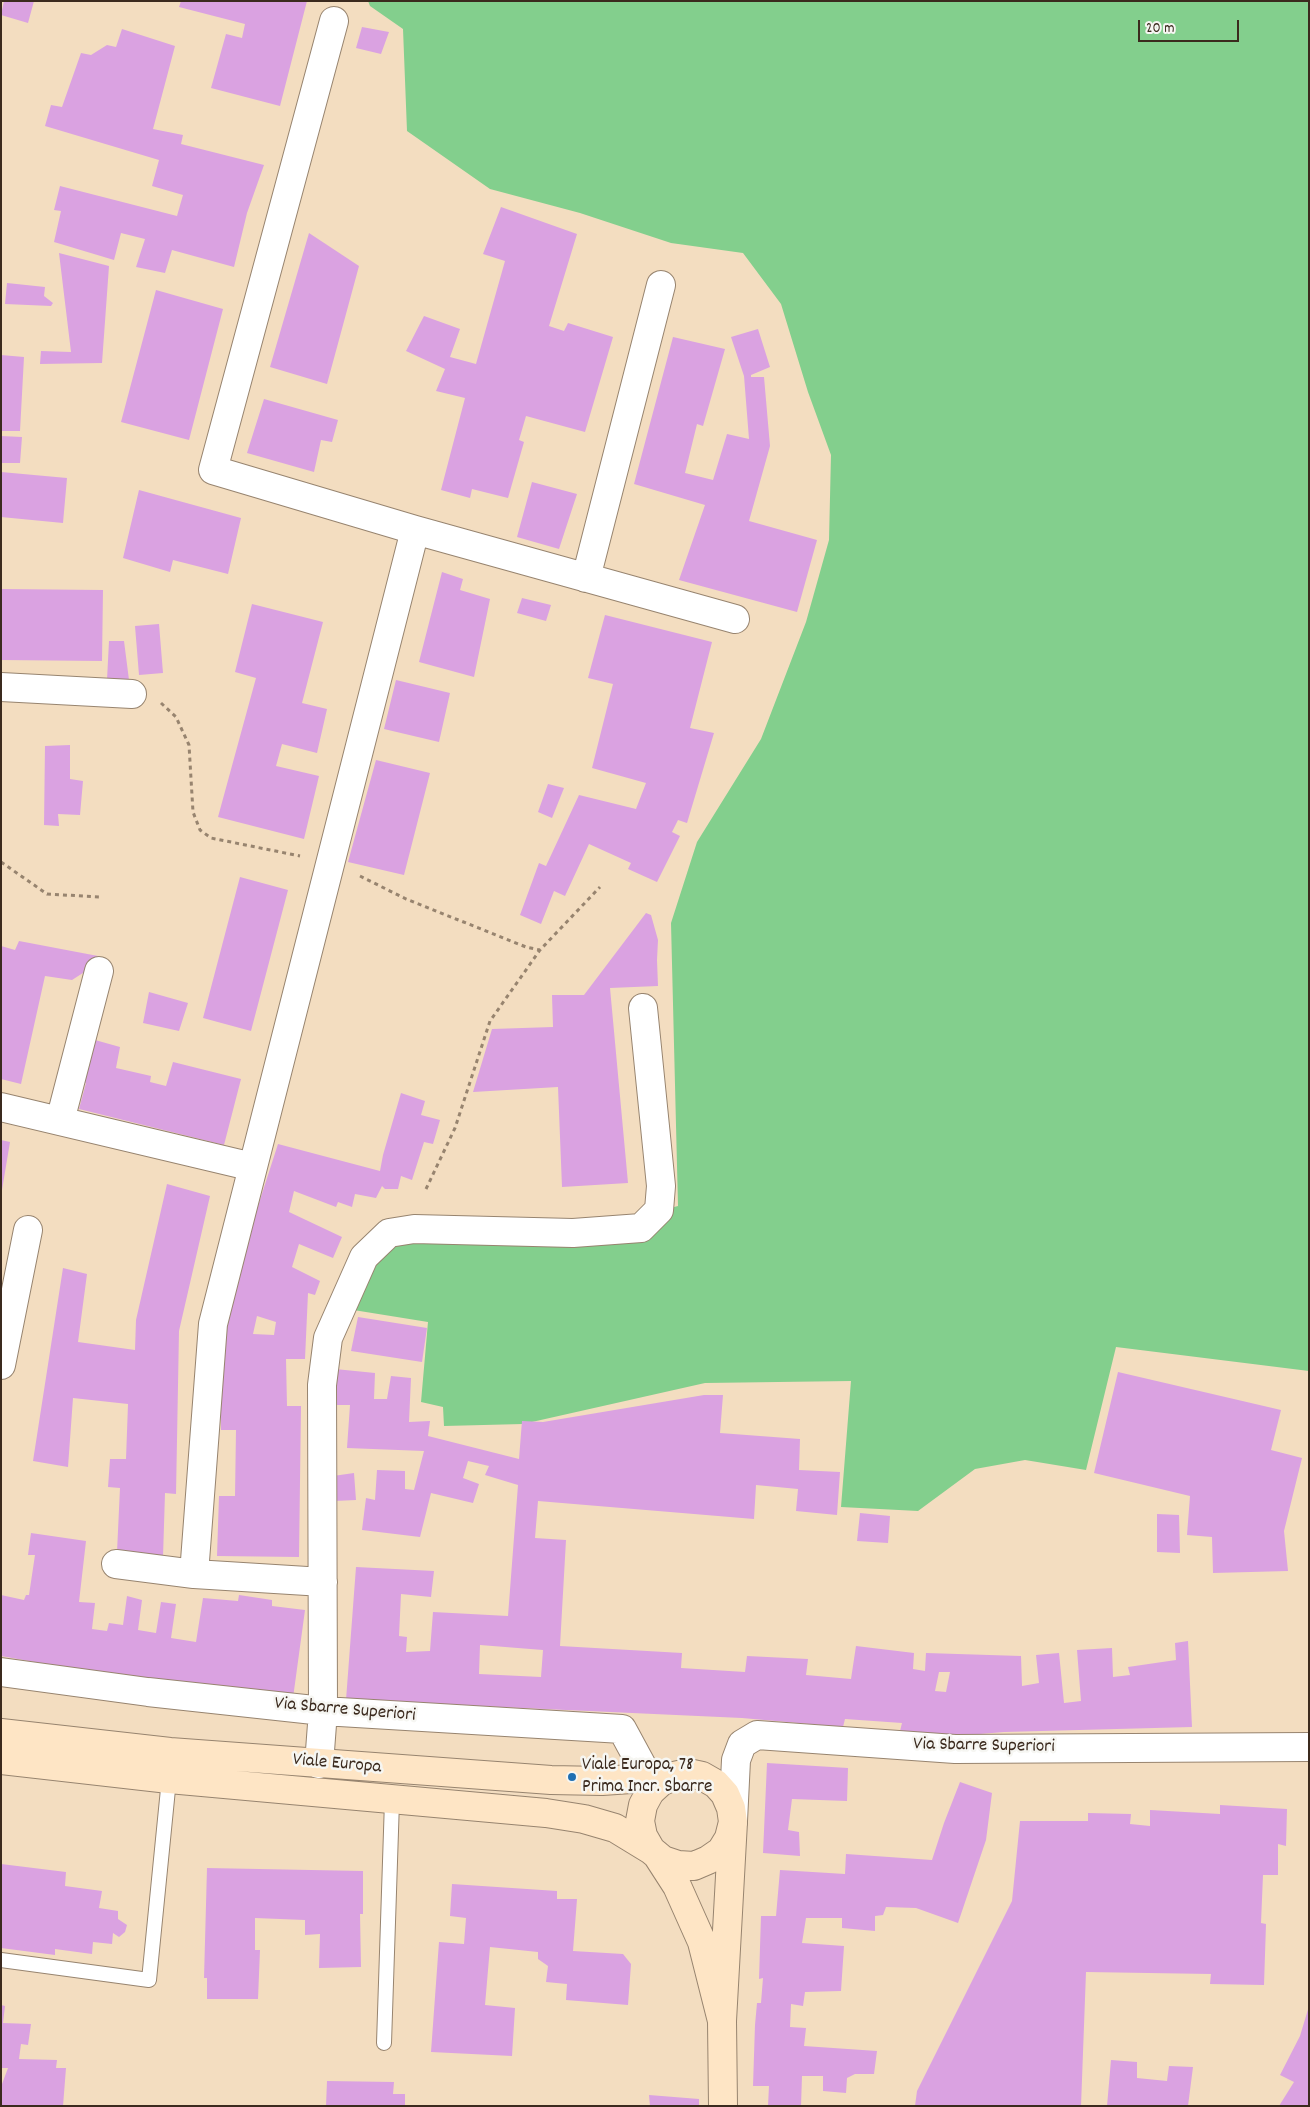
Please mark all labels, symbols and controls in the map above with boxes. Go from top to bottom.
scale bar [1140,10,1241,42]
text: 20 m [1146,18,1174,40]
street label: Via Sbarre Superiori [274,1693,416,1729]
street label: Via Sbarre Superiori [913,1734,1055,1760]
street label: Viale Europa [292,1750,382,1780]
place label: Viale Europa, 78 Prima Incr. Sbarre [582,1755,712,1799]
marker: Viale Europa, 78 Prima Incr. Sbarre [566,1771,578,1783]

